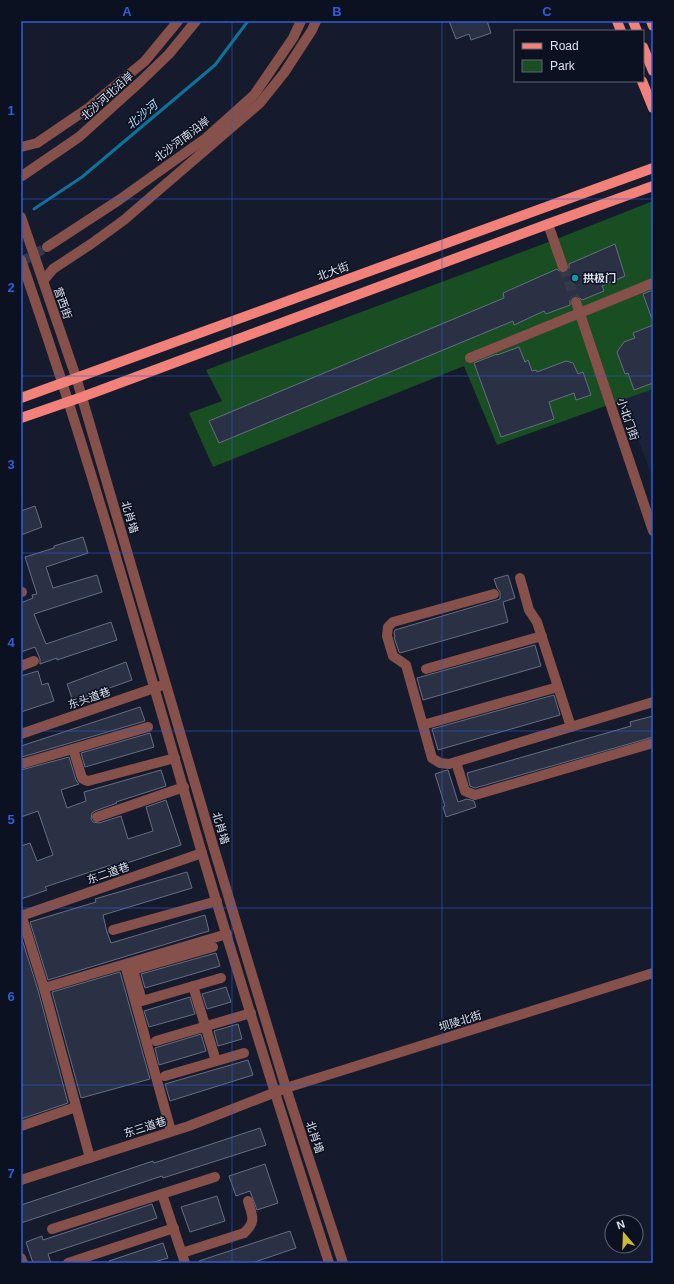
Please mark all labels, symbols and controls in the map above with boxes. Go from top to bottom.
text: A [122,4,132,19]
text: B [332,4,342,19]
text: C [542,4,552,19]
legend [514,30,644,82]
text: Road [550,39,579,53]
text: Park [550,59,576,73]
street label: 北沙河北沿岸 [78,69,136,123]
water label: 北沙河 [124,97,162,132]
text: 1 [7,103,15,118]
street label: 北沙河南沿岸 [152,114,212,164]
street label: 北大街 [315,260,351,282]
place label: 拱极门 [583,272,616,284]
marker: 拱极门 [570,273,580,283]
text: 2 [7,280,15,295]
street label: 营西街 [52,285,74,321]
street label: 小北门街 [615,396,641,442]
text: 3 [7,457,15,472]
street label: 北肖墙 [120,499,140,535]
text: 4 [7,635,15,650]
street label: 东头道巷 [66,685,112,711]
street label: 北肖墙 [211,810,231,846]
text: 5 [7,812,15,827]
street label: 东二道巷 [85,860,131,886]
text: 6 [7,989,15,1004]
street label: 坝陵北街 [437,1009,483,1033]
street label: 东三道巷 [122,1114,168,1140]
street label: 北肖墙 [304,1119,326,1155]
text: 7 [7,1166,15,1181]
north arrow [604,1214,644,1254]
text: N [615,1218,627,1232]

